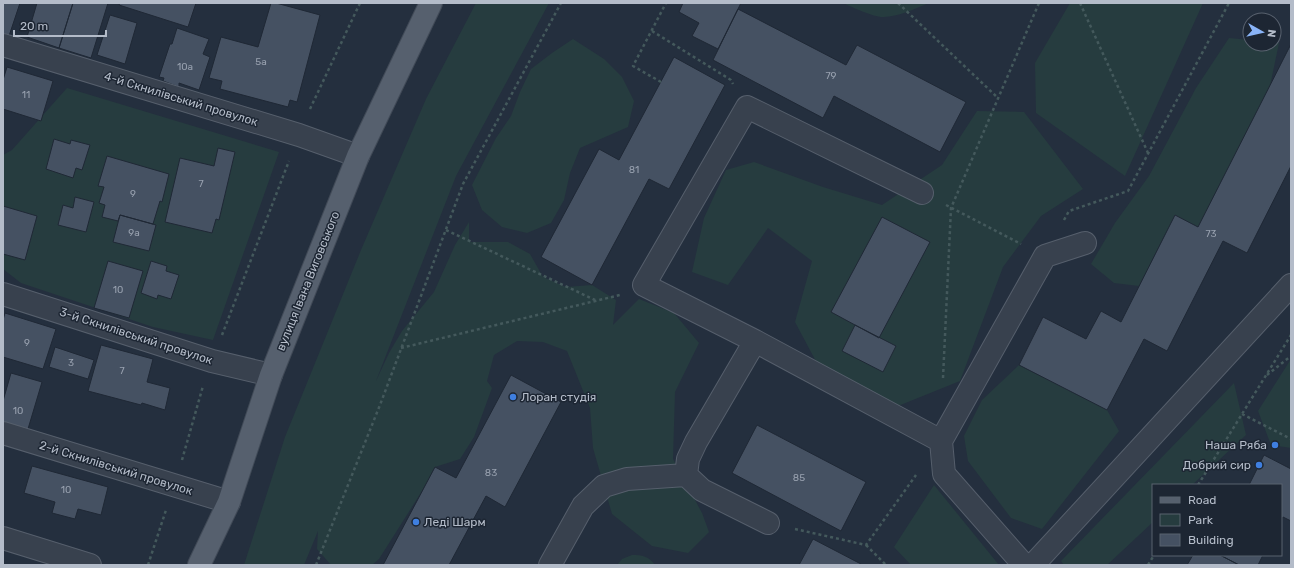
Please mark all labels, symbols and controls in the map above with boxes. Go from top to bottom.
scale bar [14,12,106,38]
north arrow [1242,12,1282,52]
text: 20 m [20,19,48,33]
text: N [1264,28,1278,38]
house number: 5а [255,56,267,68]
house number: 10а [177,61,193,73]
street label: 4-й Скнилівський провулок [102,69,260,129]
house number: 79 [825,70,837,82]
house number: 11 [22,89,30,101]
house number: 81 [629,164,639,176]
house number: 7 [198,178,204,190]
house number: 9 [130,188,136,200]
street label: вулиця Івана Виговського [274,209,342,353]
house number: 9а [128,227,140,239]
house number: 73 [1205,228,1217,240]
house number: 10 [113,284,123,296]
street label: 3-й Скнилівський провулок [58,304,214,368]
house number: 9 [24,337,30,349]
house number: 3 [68,357,74,369]
house number: 7 [119,365,125,377]
place label: Лоран студія [521,390,596,404]
marker: Лоран студія [508,392,518,402]
house number: 10 [13,405,23,417]
street label: 2-й Скнилівський провулок [38,438,195,498]
place label: Наша Ряба [1205,438,1267,452]
marker: Наша Ряба [1270,440,1280,450]
place label: Добрий сир [1183,458,1251,472]
marker: Добрий сир [1254,460,1264,470]
house number: 83 [485,467,497,479]
house number: 85 [793,472,805,484]
house number: 10 [61,484,71,496]
legend [1152,484,1282,556]
text: Road [1188,493,1216,507]
text: Park [1188,513,1214,527]
place label: Леді Шарм [424,515,486,529]
marker: Леді Шарм [411,517,421,527]
text: Building [1188,533,1234,547]

